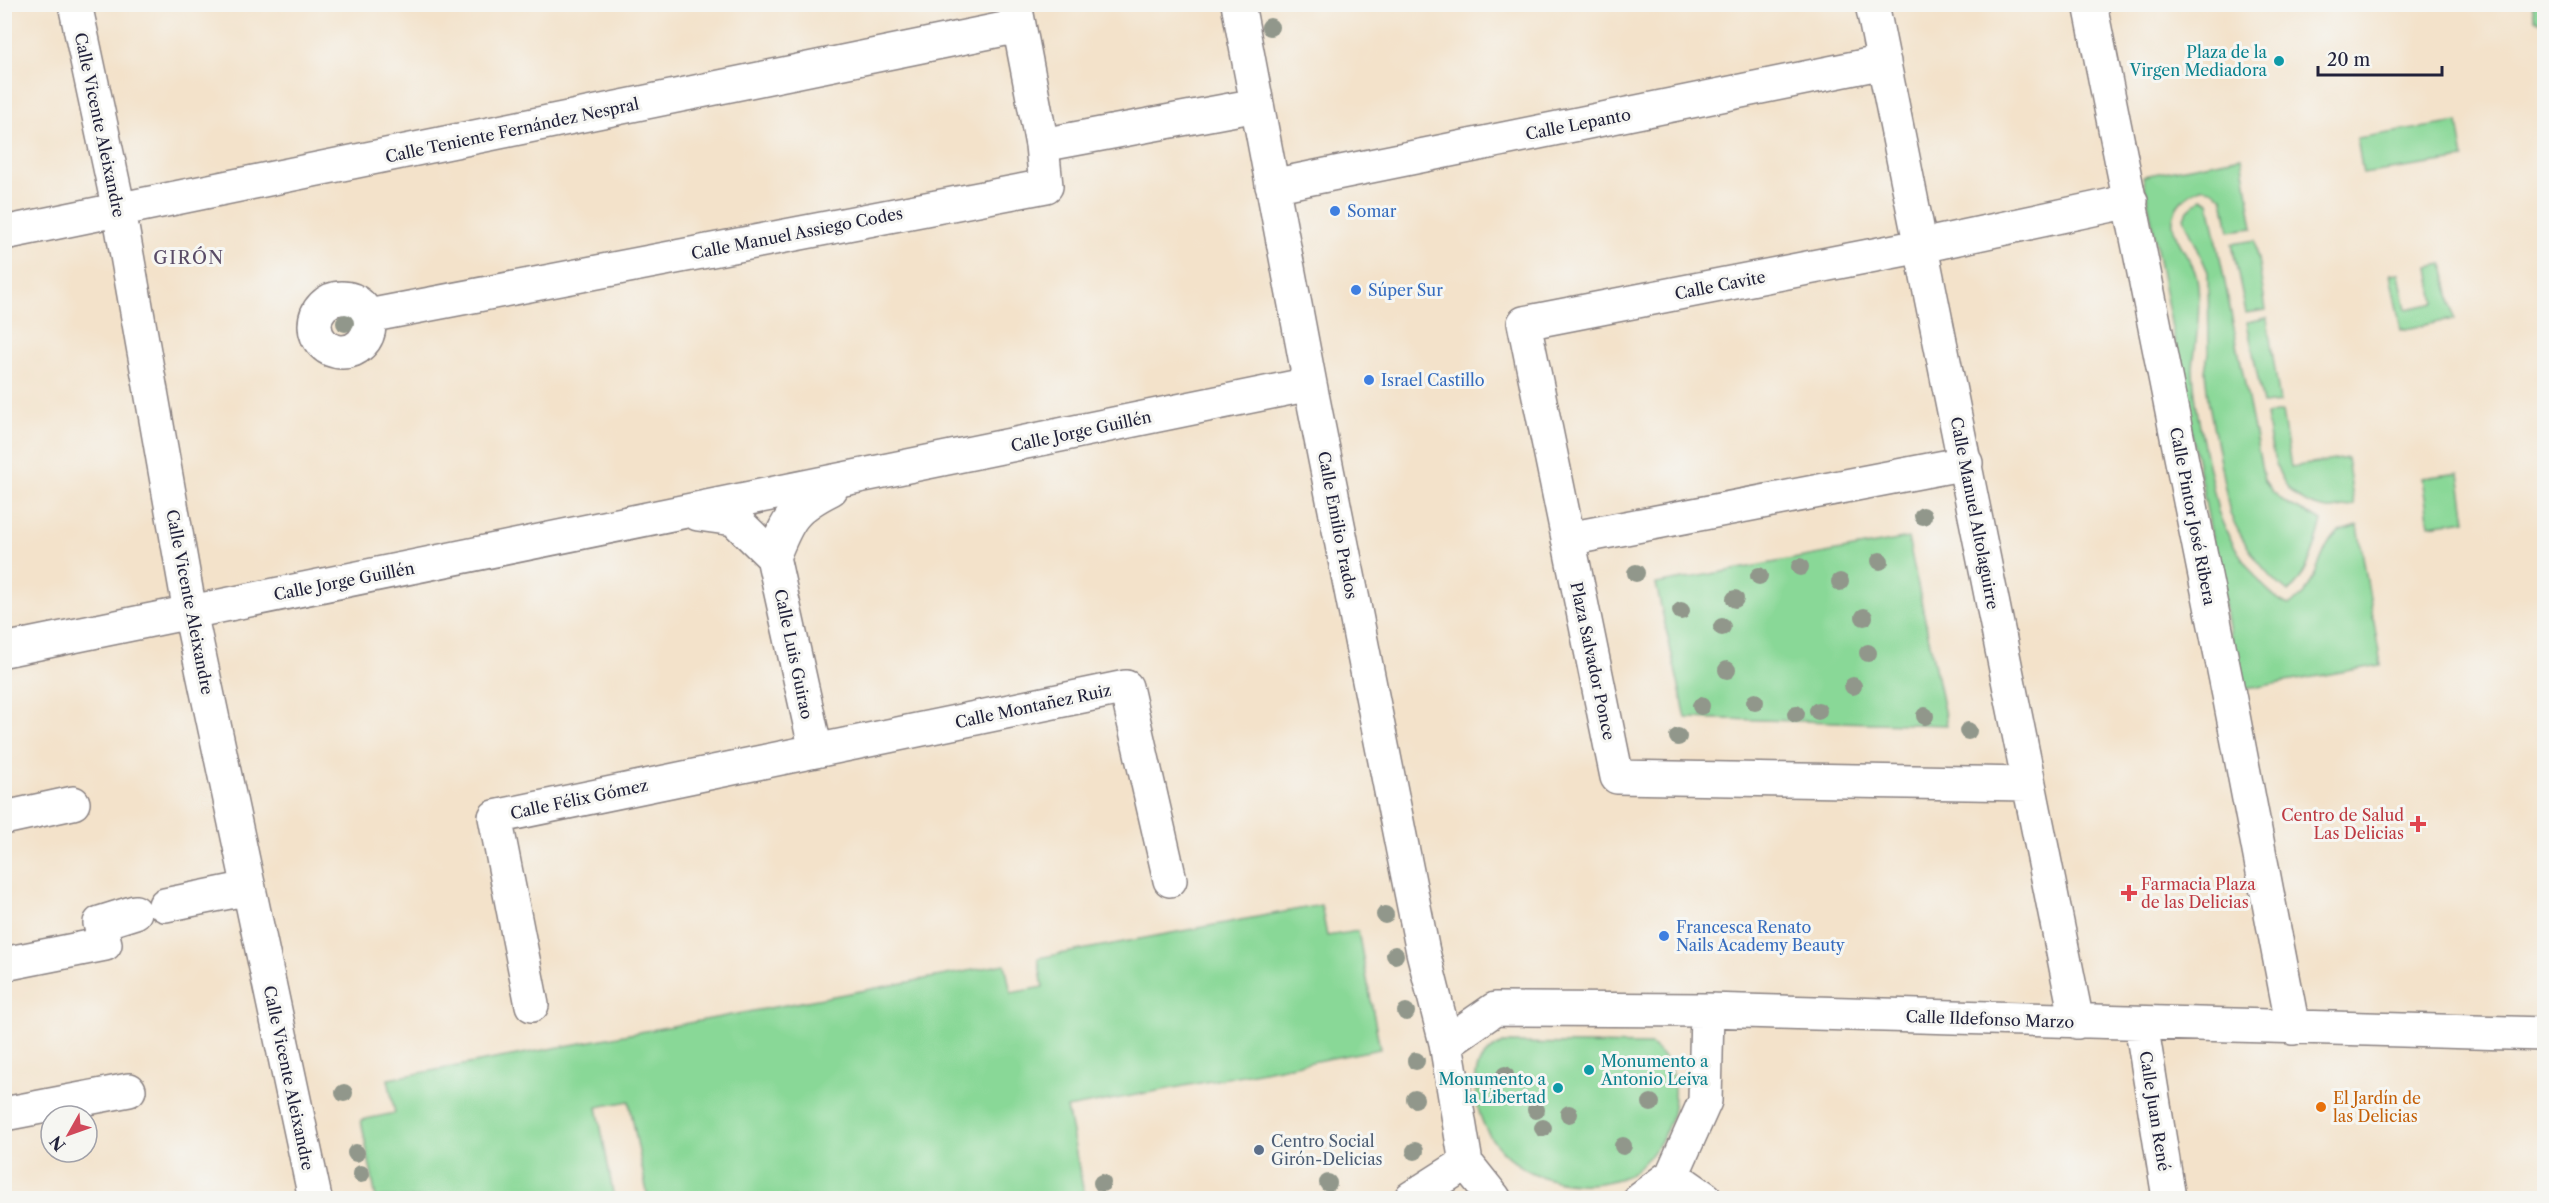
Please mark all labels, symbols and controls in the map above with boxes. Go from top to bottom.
street label: Calle Vicente Aleixandre [71,31,129,219]
scale bar [2318,39,2442,77]
place label: Plaza de la Virgen Mediadora [2129,42,2268,80]
text: 20 m [2327,49,2371,71]
marker: Plaza de la Virgen Mediadora [2272,54,2286,68]
street label: Calle Teniente Fernández Nespral [383,93,641,167]
street label: Calle Lepanto [1524,104,1632,144]
place label: Somar [1347,201,1397,221]
street label: Calle Manuel Assiego Codes [690,203,904,263]
marker: Somar [1328,204,1342,218]
district label: GIRÓN [153,246,225,269]
street label: Calle Cavite [1673,266,1767,304]
place label: Súper Sur [1368,280,1443,300]
marker: Súper Sur [1349,283,1363,297]
place label: Israel Castillo [1381,370,1485,390]
marker: Israel Castillo [1362,373,1376,387]
street label: Calle Jorge Guillén [1009,406,1153,456]
street label: Calle Manuel Altolaguirre [1946,415,2004,611]
street label: Calle Pintor José Ribera [2166,425,2220,607]
street label: Calle Emilio Prados [1314,449,1362,601]
street label: Calle Vicente Aleixandre [162,508,218,696]
street label: Calle Jorge Guillén [272,558,416,604]
street label: Plaza Salvador Ponce [1566,580,1620,742]
street label: Calle Luis Guirao [770,587,818,721]
street label: Calle Montañez Ruiz [953,680,1113,732]
street label: Calle Félix Gómez [508,775,650,823]
place label: Centro de Salud Las Delicias [2281,805,2404,843]
marker: Centro de Salud Las Delicias [2409,815,2427,833]
place label: Farmacia Plaza de las Delicias [2141,874,2256,912]
marker: Farmacia Plaza de las Delicias [2122,886,2136,900]
place label: Francesca Renato Nails Academy Beauty [1676,917,1846,955]
marker: Francesca Renato Nails Academy Beauty [1657,929,1671,943]
street label: Calle Vicente Aleixandre [260,984,318,1172]
street label: Calle Ildefonso Marzo [1905,1006,2075,1032]
street label: Calle Juan René [2136,1050,2174,1172]
place label: Monumento a Antonio Leiva [1600,1051,1709,1089]
marker: Monumento a Antonio Leiva [1582,1063,1596,1077]
place label: Monumento a la Libertad [1439,1069,1547,1107]
marker: Monumento a la Libertad [1551,1081,1565,1095]
place label: El Jardín de las Delicias [2333,1088,2421,1126]
marker: El Jardín de las Delicias [2314,1100,2328,1114]
north arrow [39,1104,99,1164]
place label: Centro Social Girón-Delicias [1271,1131,1383,1169]
text: N [45,1132,70,1155]
marker: Centro Social Girón-Delicias [1252,1143,1266,1157]

